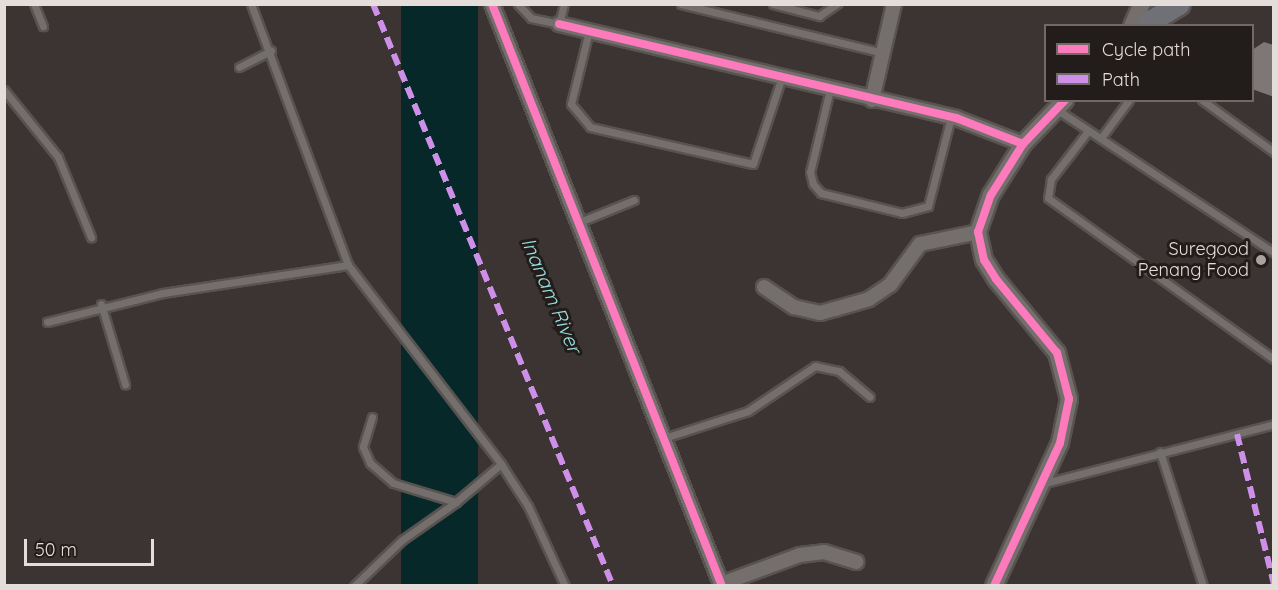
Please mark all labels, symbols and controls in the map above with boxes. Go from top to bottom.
legend [1044,24,1254,102]
text: Cycle path [1102,38,1190,61]
text: Path [1102,68,1140,91]
water label: Inanam River [517,234,587,356]
place label: Suregood Penang Food [1138,239,1249,282]
marker: Suregood Penang Food [1254,253,1268,267]
scale bar [27,527,158,565]
text: 50 m [35,538,77,561]

